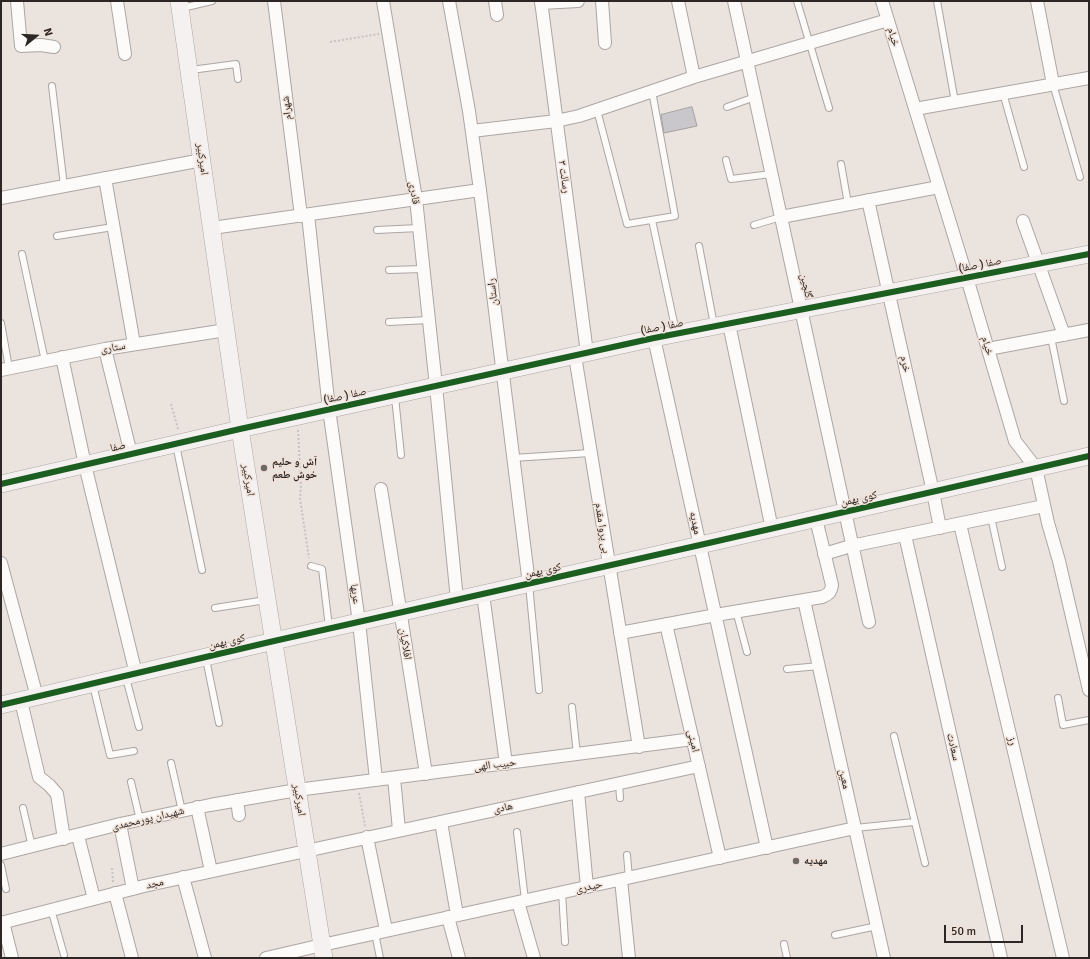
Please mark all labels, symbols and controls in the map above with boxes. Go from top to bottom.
north arrow [16,16,56,56]
text: N [41,26,55,38]
street label: خیام [884,26,902,48]
street label: شهرام [279,95,295,121]
street label: امیرکبیر [193,142,211,176]
street label: رسالت ۳ [555,160,573,194]
street label: قادری [406,181,422,205]
street label: صفا ( صفا) [957,254,1003,276]
street label: گلچین [797,272,815,300]
street label: راستان [485,278,501,306]
street label: صفا ( صفا) [639,316,685,338]
street label: خیام [978,335,996,357]
street label: ستاری [100,340,126,356]
street label: خرم [897,354,913,374]
street label: صفا ( صفا) [322,385,368,407]
street label: صفا [109,439,127,455]
place label: آش و حلیم خوش طعم [272,455,317,481]
street label: امیرکبیر [239,463,257,497]
marker: آش و حلیم خوش طعم [259,463,269,473]
street label: کوی بهمن [839,488,879,510]
street label: بی پروا مقدم [591,502,613,554]
street label: مهدیه [686,510,704,536]
street label: کوی بهمن [523,560,563,582]
street label: عربها [347,583,363,605]
street label: افلاکیان [396,627,414,661]
street label: کوی بهمن [207,631,247,653]
street label: امینی [684,729,702,753]
street label: سعادت [943,732,963,762]
street label: رز [1005,735,1019,747]
street label: حبیب الهی [473,756,517,774]
street label: معین [835,768,853,790]
street label: امیرکبیر [290,783,308,817]
street label: هادی [492,799,514,817]
street label: شهیدان پورمحمدی [110,804,186,834]
place label: مهدیه [804,854,828,868]
marker: مهدیه [791,856,801,866]
street label: مجد [145,876,165,892]
street label: حیدری [574,878,604,896]
scale bar [946,917,1025,943]
text: 50 m [951,924,976,939]

